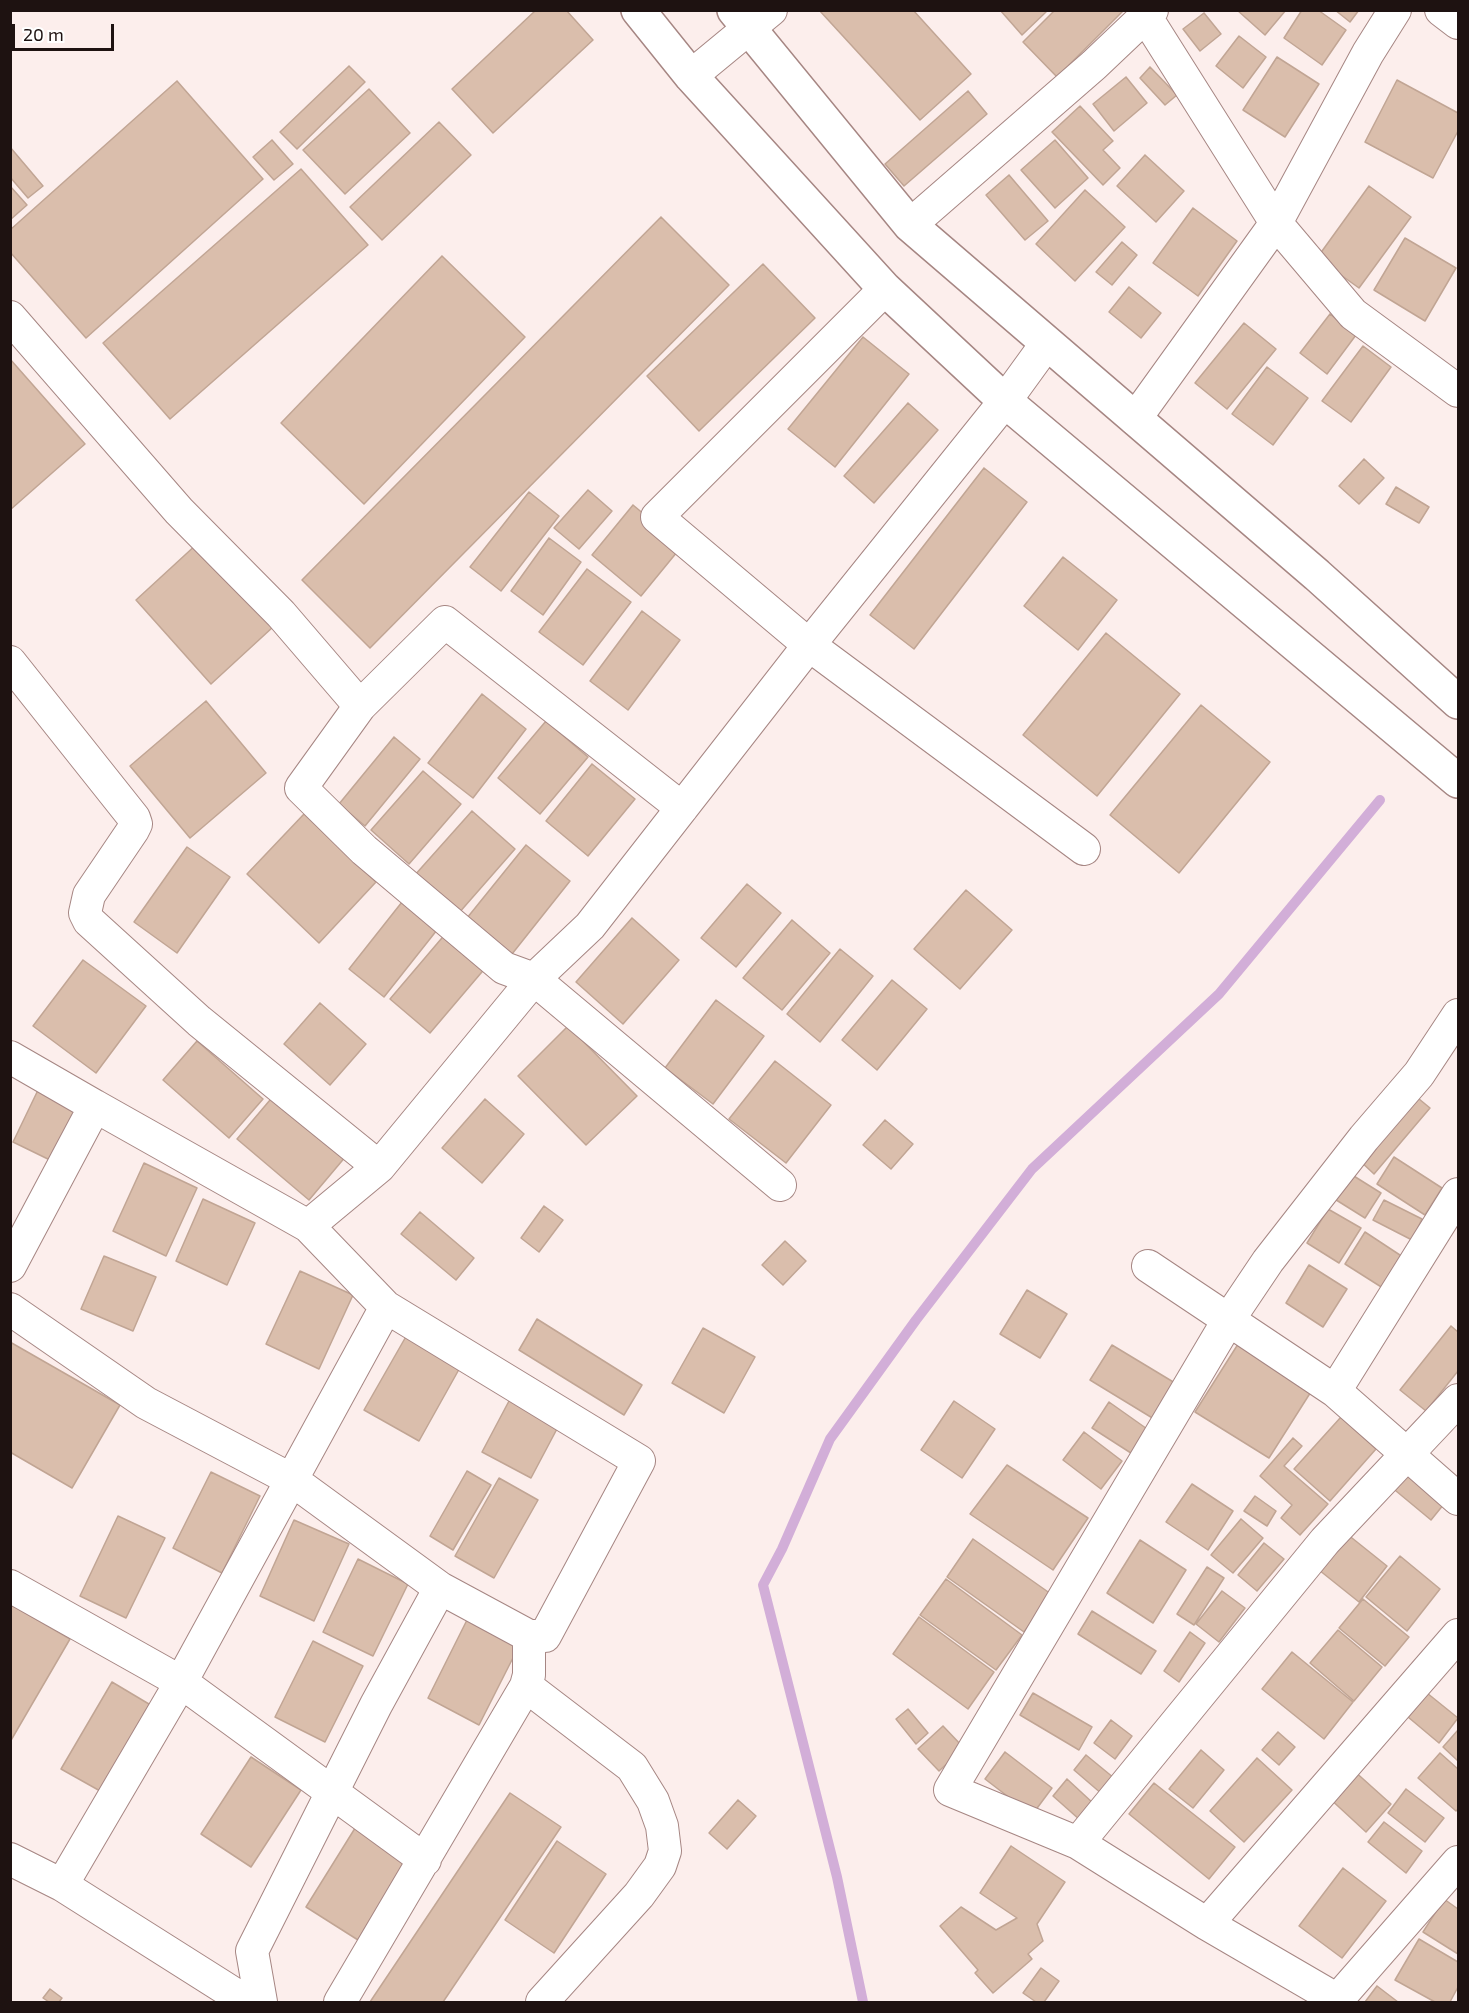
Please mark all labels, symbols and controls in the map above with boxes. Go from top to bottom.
scale bar [15,12,117,50]
text: 20 m [23,23,64,45]

